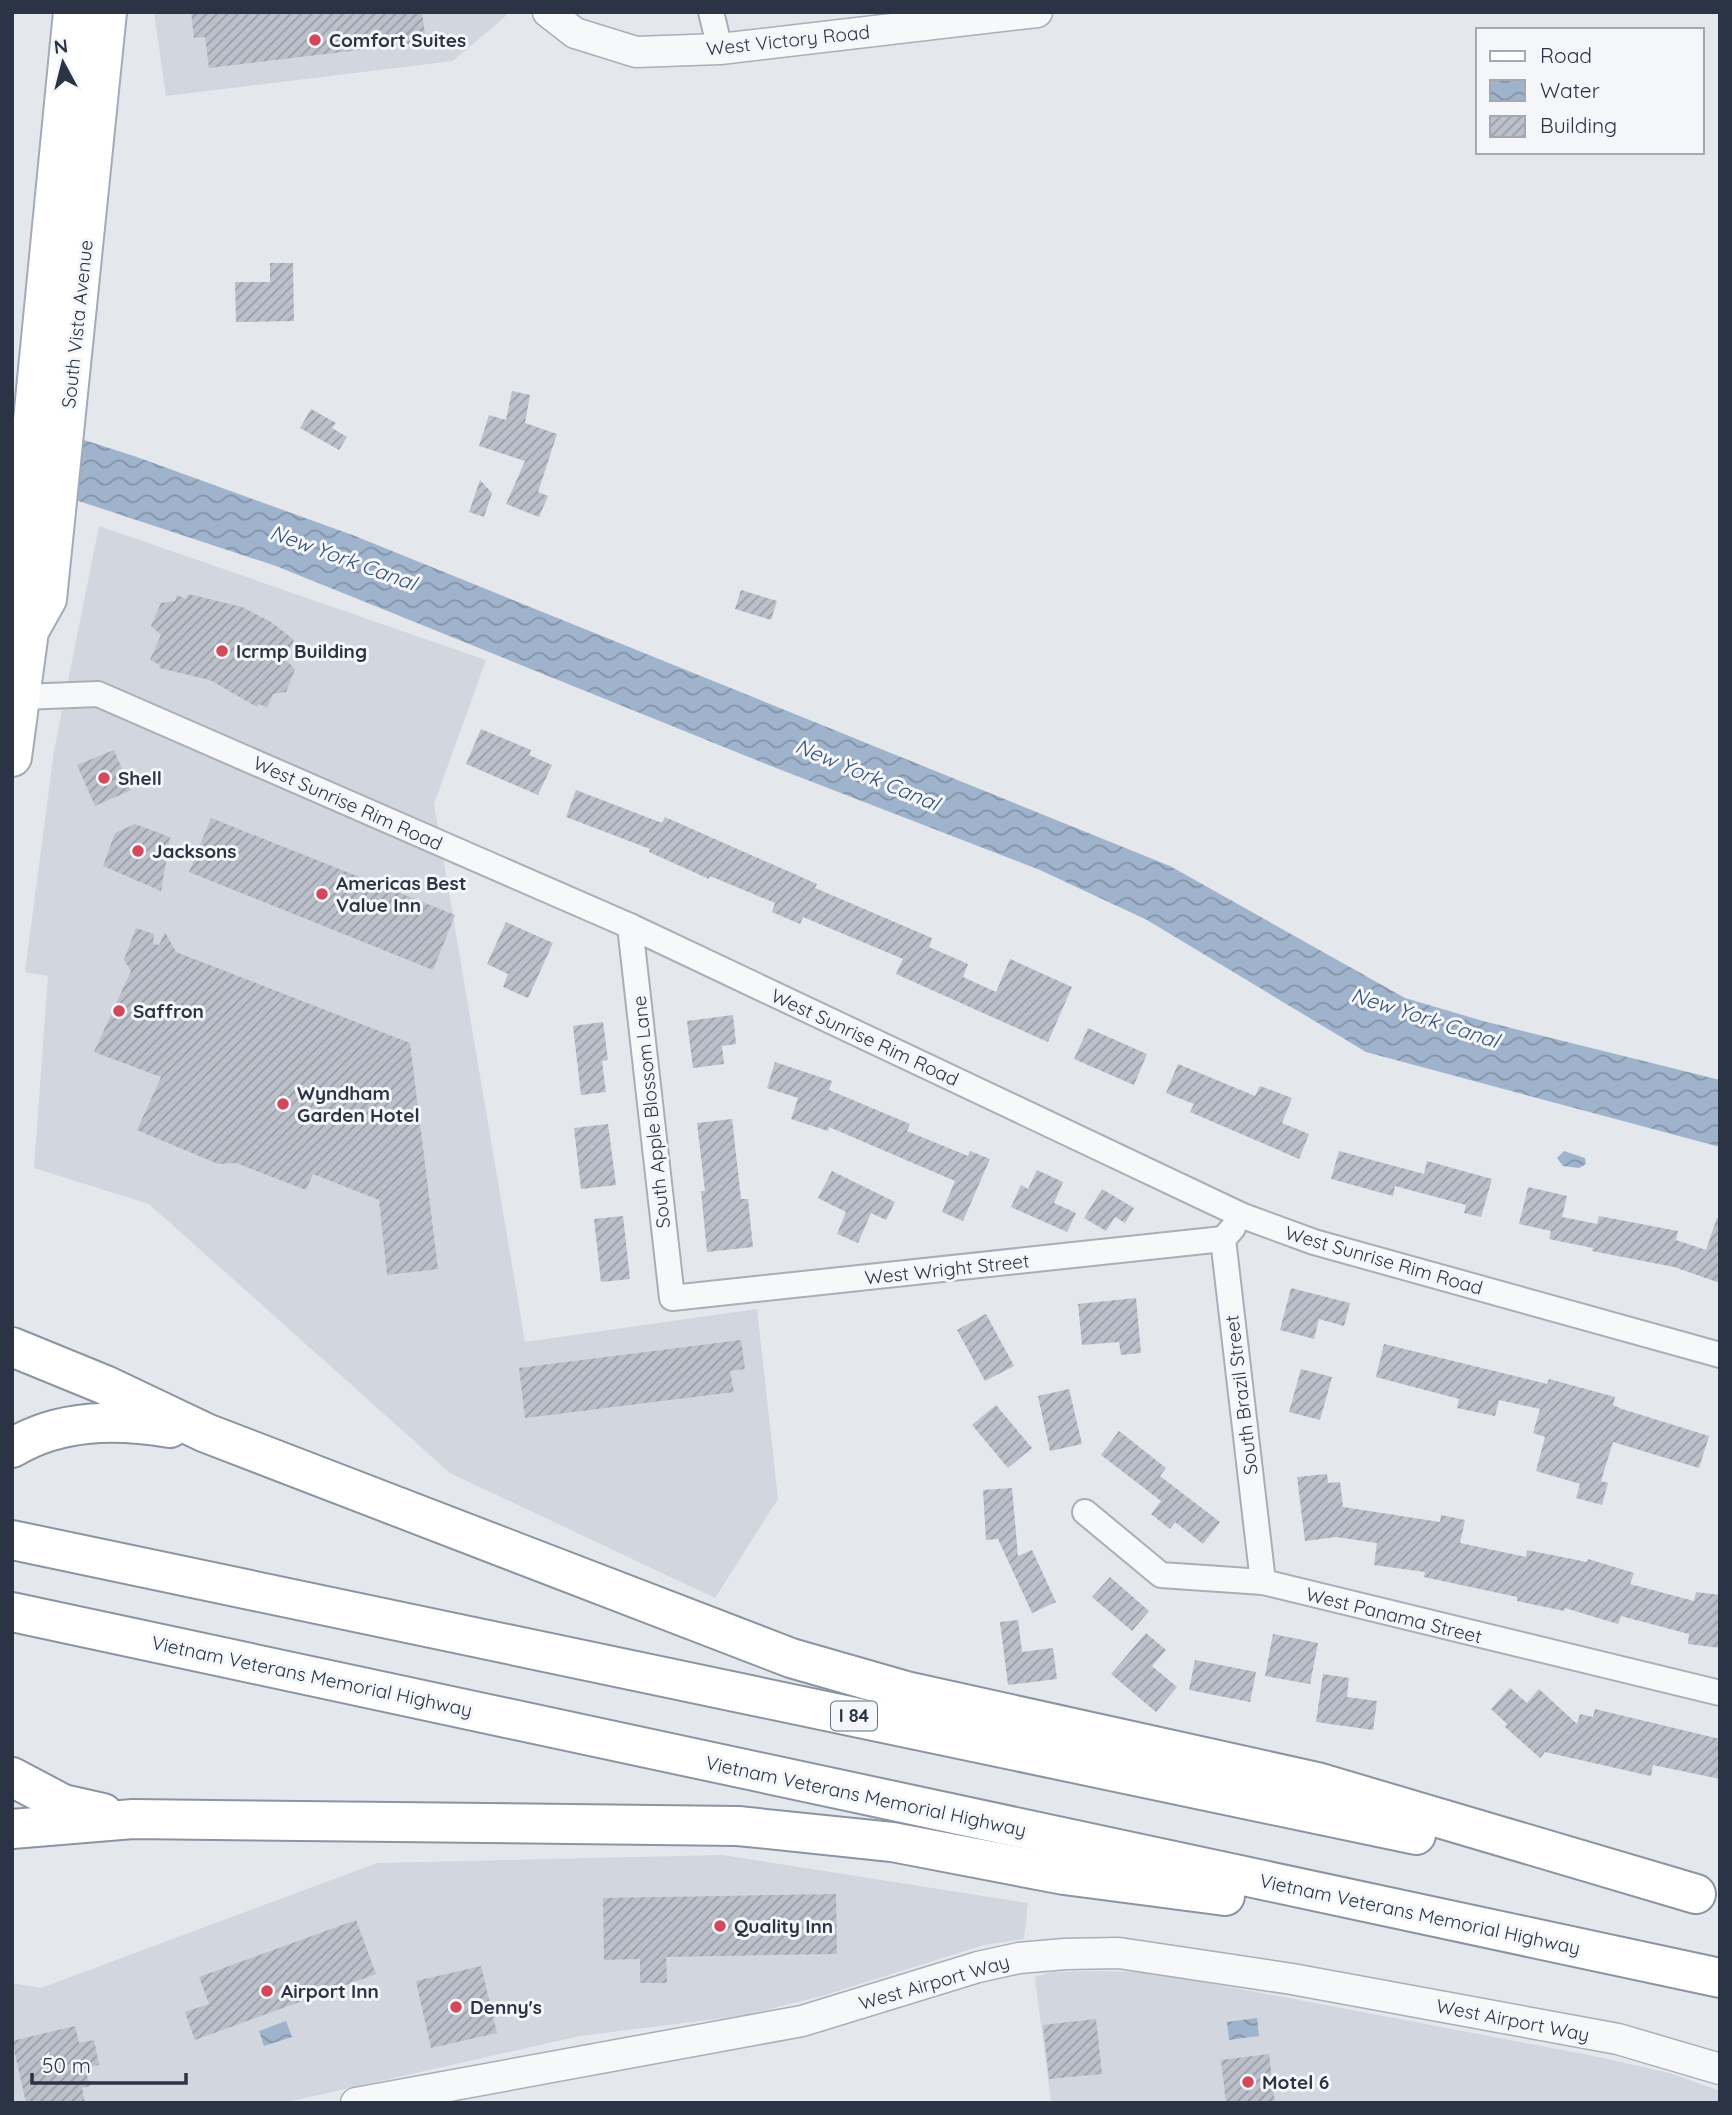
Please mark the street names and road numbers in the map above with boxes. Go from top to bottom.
street label: West Victory Road [705,19,871,61]
street label: South Vista Avenue [56,239,98,409]
street label: West Sunrise Rim Road [250,750,446,856]
street label: West Sunrise Rim Road [767,983,963,1091]
street label: South Apple Blossom Lane [627,994,675,1230]
street label: West Sunrise Rim Road [1282,1220,1486,1300]
street label: West Wright Street [864,1248,1030,1290]
street label: South Brazil Street [1219,1314,1263,1476]
street label: West Panama Street [1304,1582,1484,1648]
street label: Vietnam Veterans Memorial Highway [149,1630,475,1722]
road number: I 84 [831,1702,877,1730]
street label: Vietnam Veterans Memorial Highway [703,1750,1029,1842]
street label: Vietnam Veterans Memorial Highway [1257,1868,1583,1960]
street label: West Airport Way [856,1949,1012,2015]
street label: West Airport Way [1434,1993,1592,2047]

